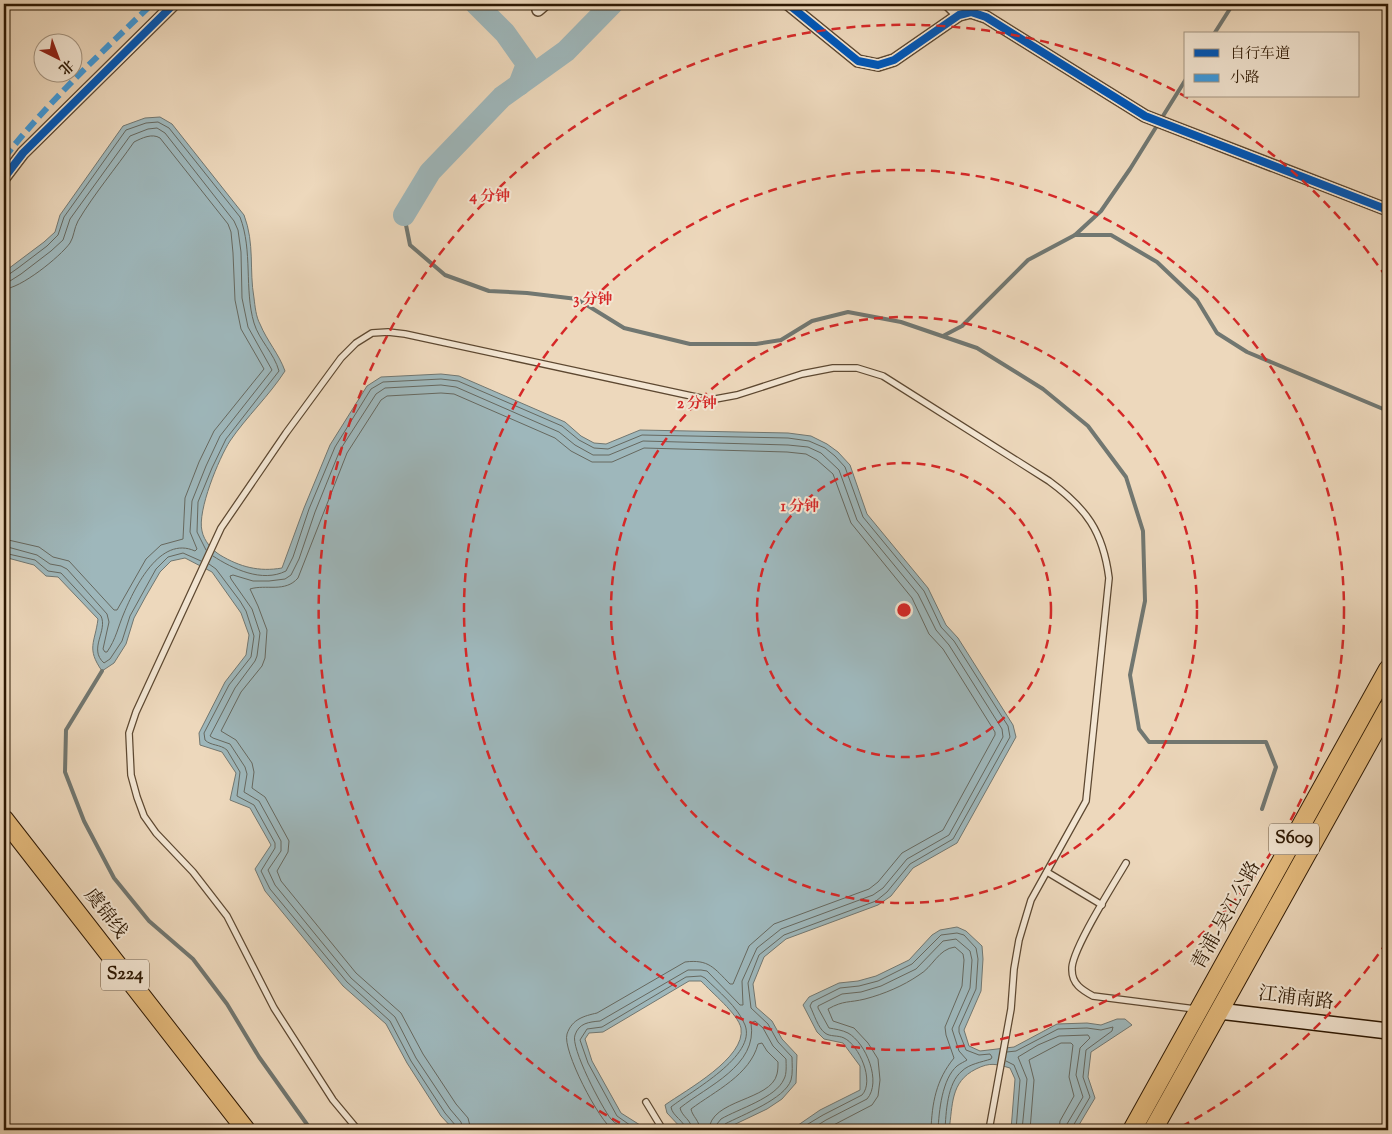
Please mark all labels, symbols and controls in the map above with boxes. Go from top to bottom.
north arrow [32,32,82,82]
legend [1184,32,1360,98]
text: 自行车道 [1230,44,1290,65]
text: 北 [53,54,77,78]
text: 小路 [1230,68,1260,89]
text: 4 分钟 [469,187,510,208]
text: 3 分钟 [573,290,613,311]
text: 2 分钟 [677,394,717,415]
text: 1 分钟 [781,497,819,518]
centre of rings [895,601,913,619]
road number: S609 [1269,824,1319,854]
street label: 青浦-吴江公路 [1186,857,1268,975]
street label: 虞锦线 [77,883,133,945]
road number: S224 [101,960,149,990]
street label: 江浦南路 [1257,981,1335,1017]

